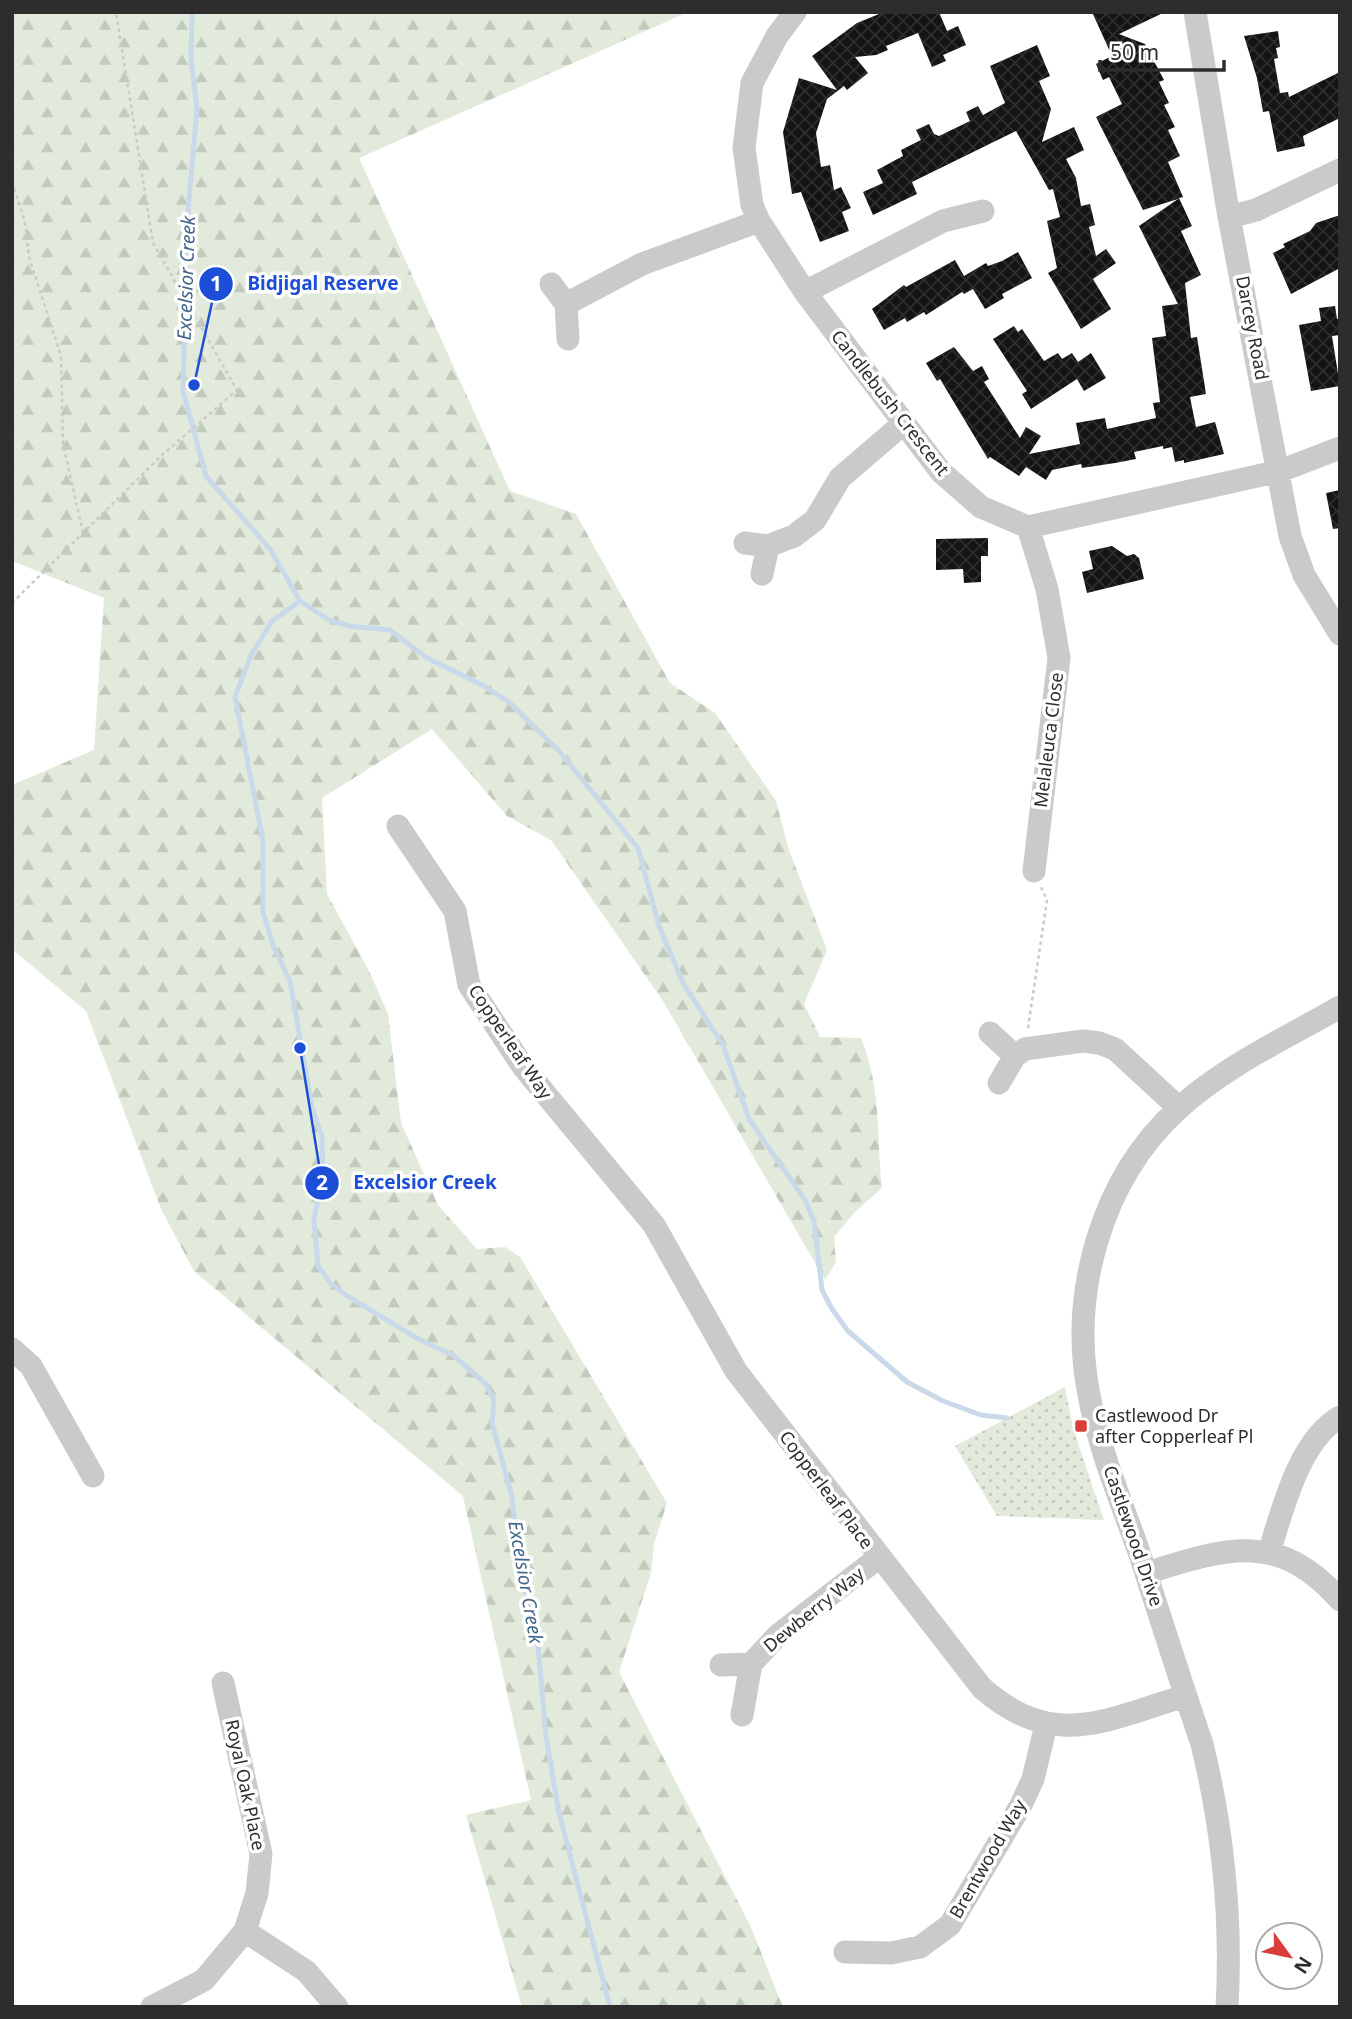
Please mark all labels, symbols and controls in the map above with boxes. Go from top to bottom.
scale bar [1100,28,1224,72]
text: 50 m [1110,38,1159,66]
water label: Excelsior Creek [171,215,201,341]
callout: Bidjigal Reserve [198,264,412,304]
text: 1 [210,269,222,297]
text: Bidjigal Reserve [247,270,399,296]
street label: Darcey Road [1231,274,1275,382]
street label: Candlebush Crescent [826,325,956,481]
street label: Melaleuca Close [1028,671,1068,809]
street label: Copperleaf Way [464,979,559,1104]
callout: Excelsior Creek [304,1163,511,1203]
text: 2 [316,1168,328,1196]
text: Excelsior Creek [353,1169,497,1195]
place label: Castlewood Dr after Copperleaf Pl [1095,1403,1253,1448]
marker: Castlewood Dr after Copperleaf Pl [1073,1418,1089,1434]
street label: Copperleaf Place [774,1425,879,1553]
street label: Castlewood Drive [1099,1462,1169,1609]
water label: Excelsior Creek [502,1518,550,1646]
street label: Dewberry Way [758,1561,869,1657]
street label: Royal Oak Place [220,1717,272,1852]
street label: Brentwood Way [943,1794,1031,1922]
north arrow [1254,1921,1324,1991]
text: N [1288,1952,1318,1979]

